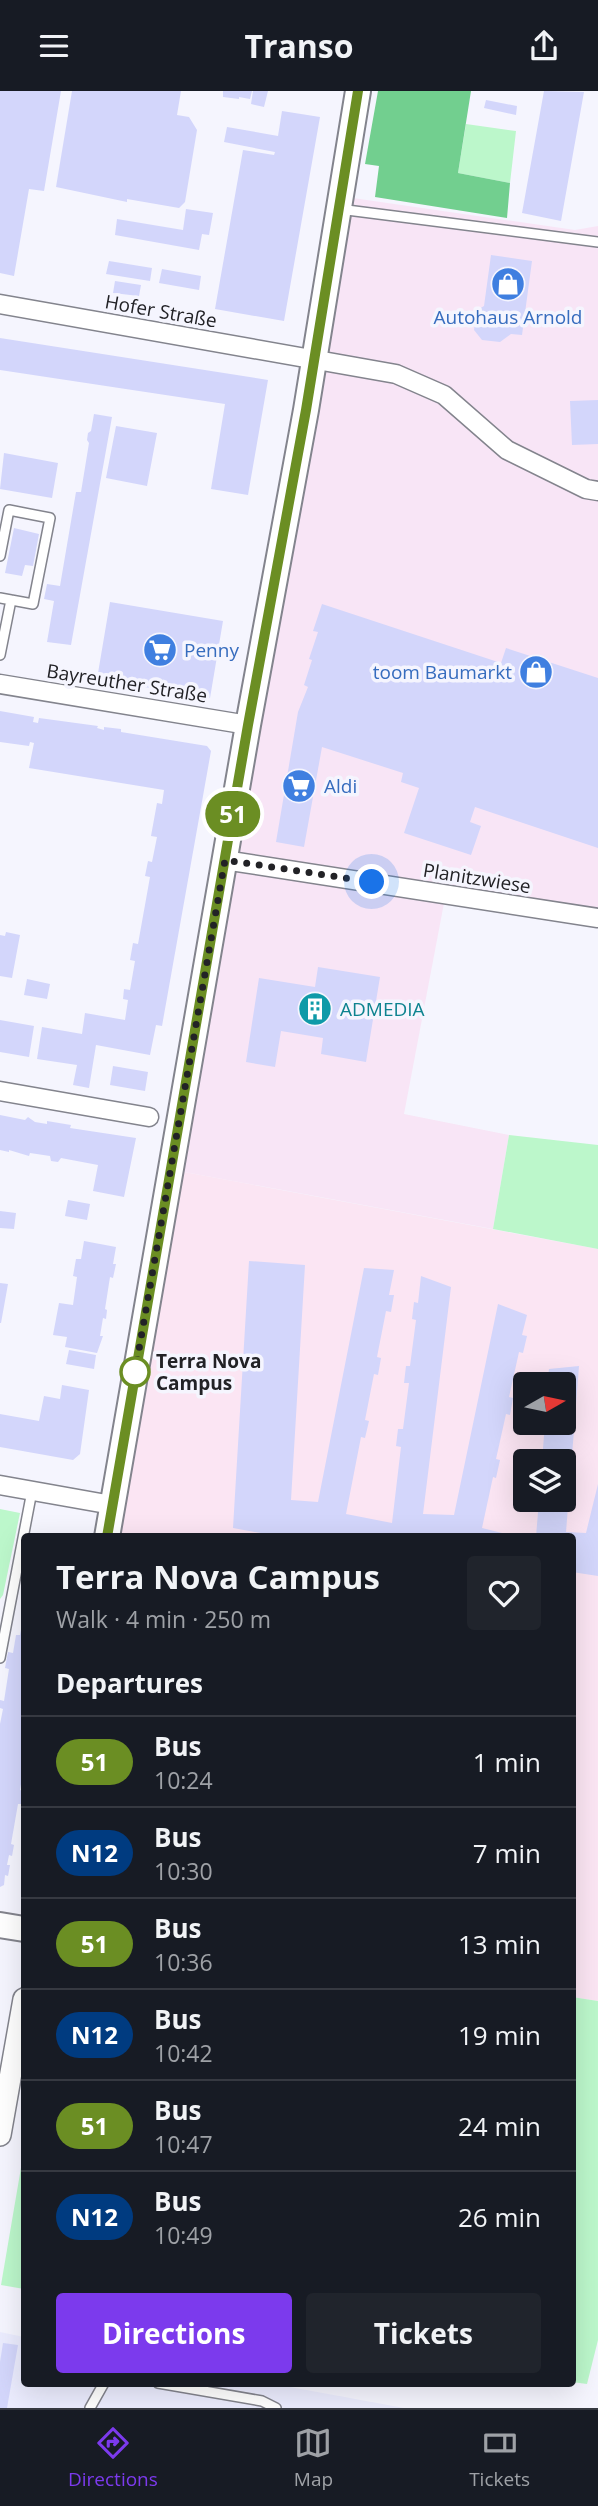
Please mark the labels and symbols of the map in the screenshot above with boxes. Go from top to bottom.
shop icon: Autohaus Arnold [489,265,527,303]
street label: Hofer Straße [103,288,219,334]
place label: Autohaus Arnold [433,304,583,330]
supermarket icon: Penny [141,631,179,669]
place label: Penny [184,637,239,663]
shop icon: toom Baumarkt [517,653,555,691]
street label: Bayreuther Straße [45,657,209,709]
place label: toom Baumarkt [373,659,512,685]
supermarket icon: Aldi [280,767,318,805]
place label: Aldi [324,773,357,799]
line badge: 51 [202,791,264,837]
street label: Planitzwiese [421,857,533,899]
your location [354,864,389,899]
building icon: ADMEDIA [296,990,334,1028]
place label: ADMEDIA [340,996,425,1022]
place label: Terra Nova Campus [156,1348,261,1396]
marker: Terra Nova Campus [120,1357,150,1387]
north arrow [513,1372,576,1435]

